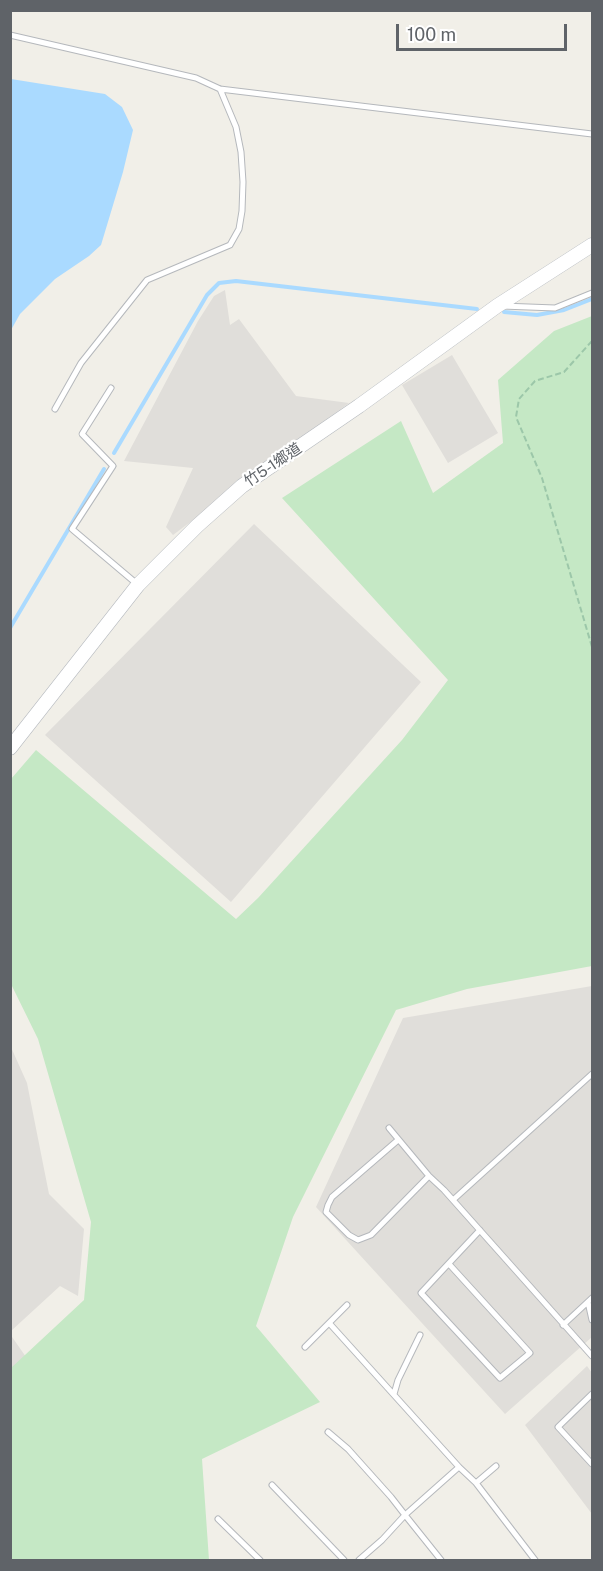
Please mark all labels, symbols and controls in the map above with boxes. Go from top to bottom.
scale bar [399,12,570,50]
text: 100 m [407,24,456,45]
street label: 竹5-1鄉道 [241,439,305,491]

